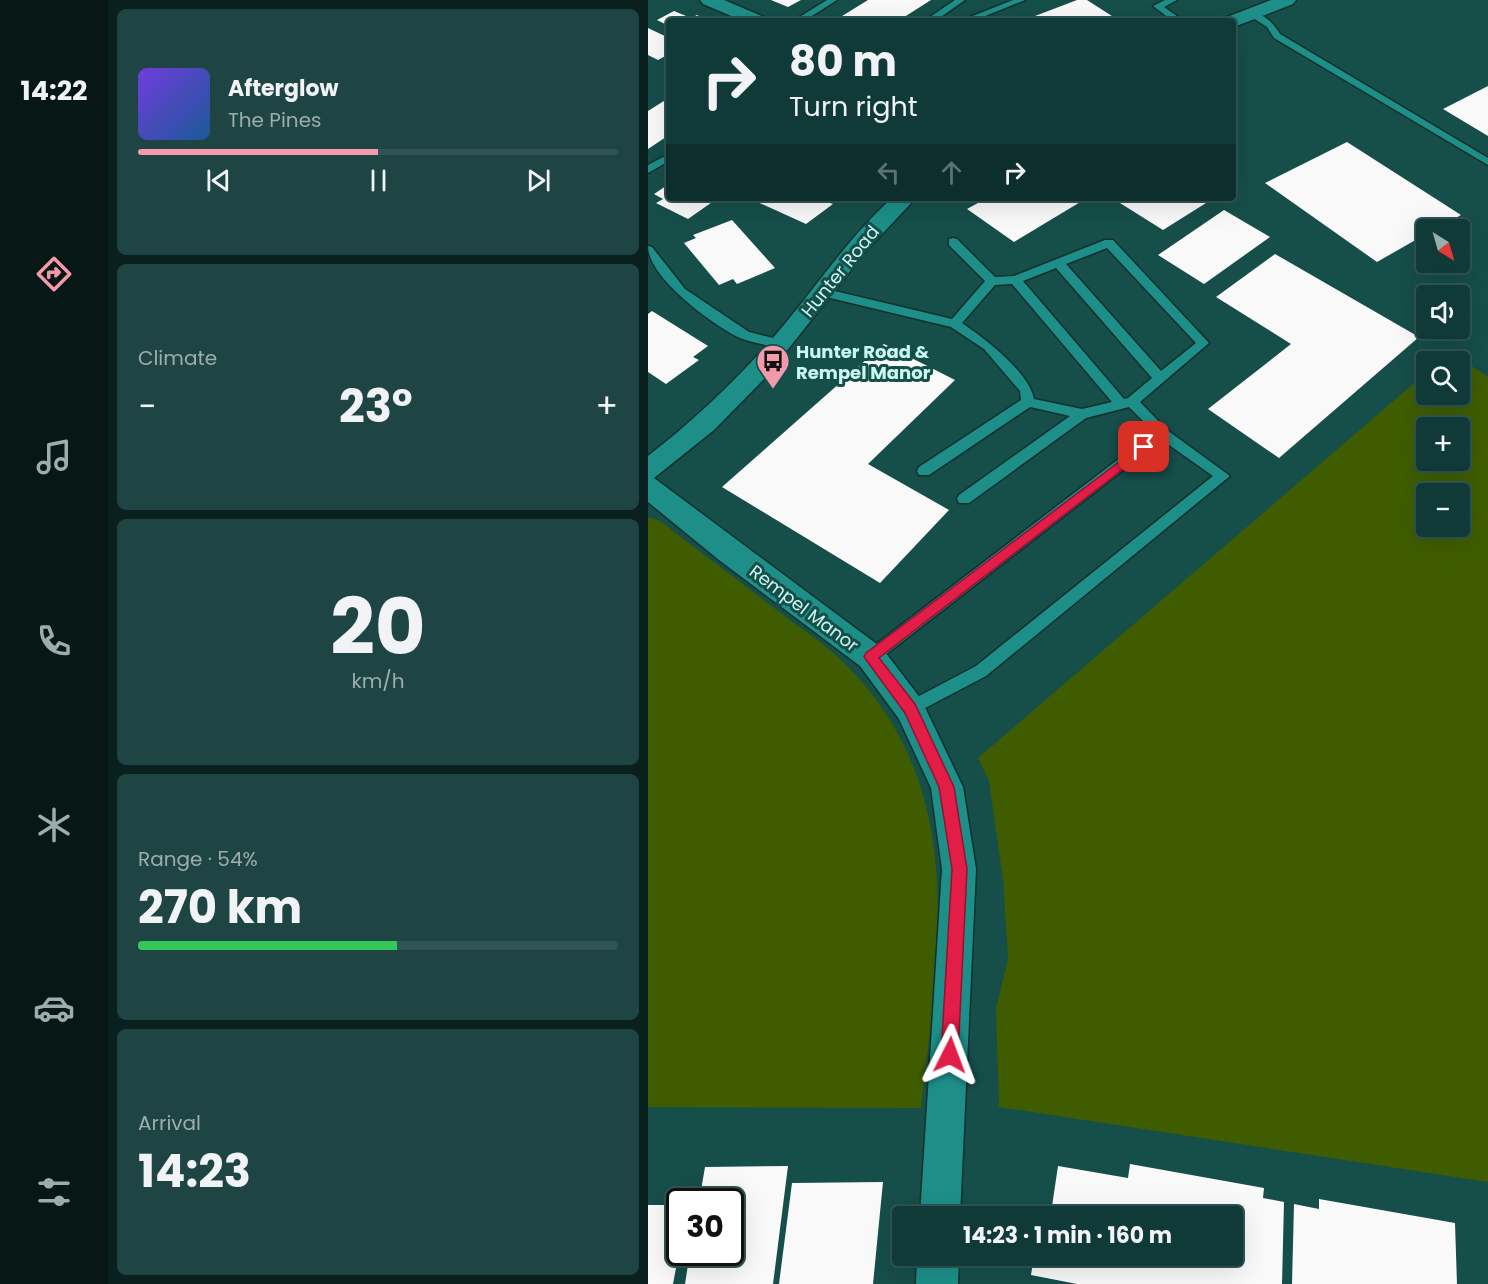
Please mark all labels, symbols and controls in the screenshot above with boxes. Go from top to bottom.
text: 80 m [789,32,897,91]
icon: right [690,42,768,120]
text: 14:22 [21,72,87,109]
text: Afterglow [228,73,339,104]
text: Turn right [789,88,918,125]
text: The Pines [228,106,322,134]
icon: left [872,156,905,189]
icon: ahead [935,156,968,189]
icon: right [998,156,1031,189]
icon: previous [202,164,235,197]
icon: pause [362,164,395,197]
icon: next [522,164,555,197]
north arrow [1416,219,1470,273]
map controls [1416,219,1470,537]
street label: Hunter Road [795,220,885,322]
icon: directions [33,253,75,295]
button: sound [1416,285,1470,339]
place label: Hunter Road & Rempel Manor [796,339,931,385]
bus stop icon: Hunter Road & Rempel Manor [755,343,791,390]
text: Climate [138,344,217,372]
button: search [1416,351,1470,405]
text: 23° [339,375,413,438]
text: − [138,383,156,430]
text: + [595,383,618,430]
button: + [1416,417,1470,471]
pin [1118,421,1169,472]
icon: arrive [1127,430,1160,463]
icon: music [33,436,75,478]
button: − [1416,483,1470,537]
street label: Rempel Manor [744,559,864,657]
text: 20 [330,572,426,681]
icon: phone [33,620,75,662]
text: km/h [351,667,405,695]
icon: climate [33,804,75,846]
text: Range · 54% [138,845,258,873]
text: 270 km [138,876,302,939]
icon: car [33,987,75,1029]
position arrow [918,1023,982,1087]
text: Arrival [138,1109,201,1137]
text: 14:23 [138,1140,251,1203]
icon: filters [33,1171,75,1213]
speed limit sign: 30 [666,1188,744,1266]
text: 14:23 · 1 min · 160 m [963,1220,1172,1251]

